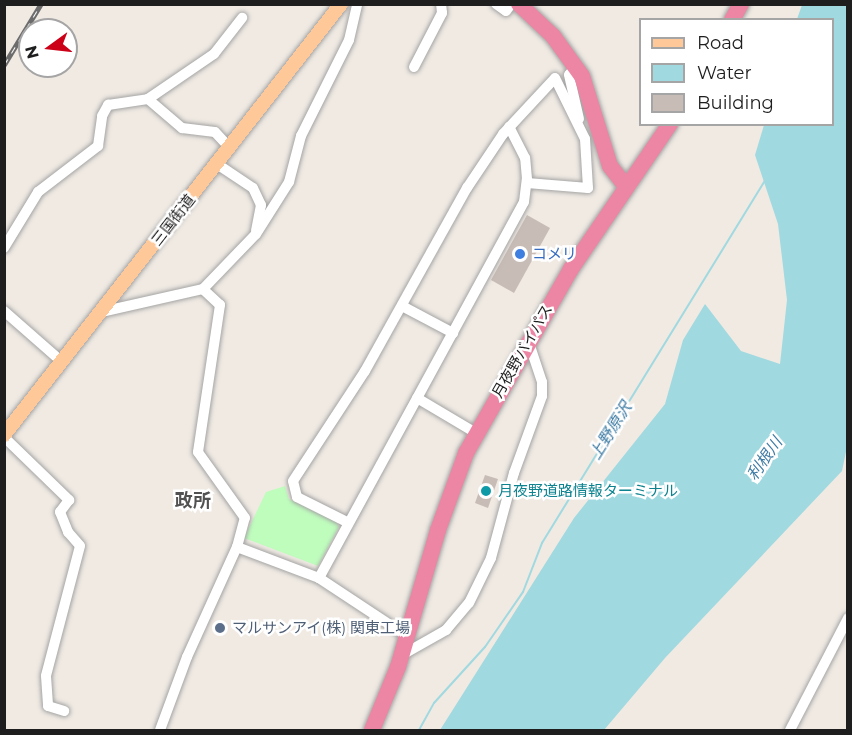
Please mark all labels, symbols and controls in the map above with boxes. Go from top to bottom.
north arrow [18,18,78,78]
legend [639,18,834,126]
text: Road [697,32,744,54]
text: N [21,44,43,61]
text: Water [697,62,752,84]
text: Building [697,92,774,114]
street label: 三国街道 [147,191,199,249]
place label: コメリ [532,245,577,263]
marker: コメリ [513,247,527,261]
street label: 月夜野バイパス [488,301,556,401]
water label: 上野原沢 [586,399,636,463]
water label: 利根川 [743,434,787,484]
place label: 月夜野道路情報ターミナル [498,482,678,500]
marker: 月夜野道路情報ターミナル [479,484,493,498]
district label: 政所 [175,490,211,512]
place label: マルサンアイ(株) 関東工場 [232,619,411,637]
marker: マルサンアイ(株) 関東工場 [213,621,227,635]

